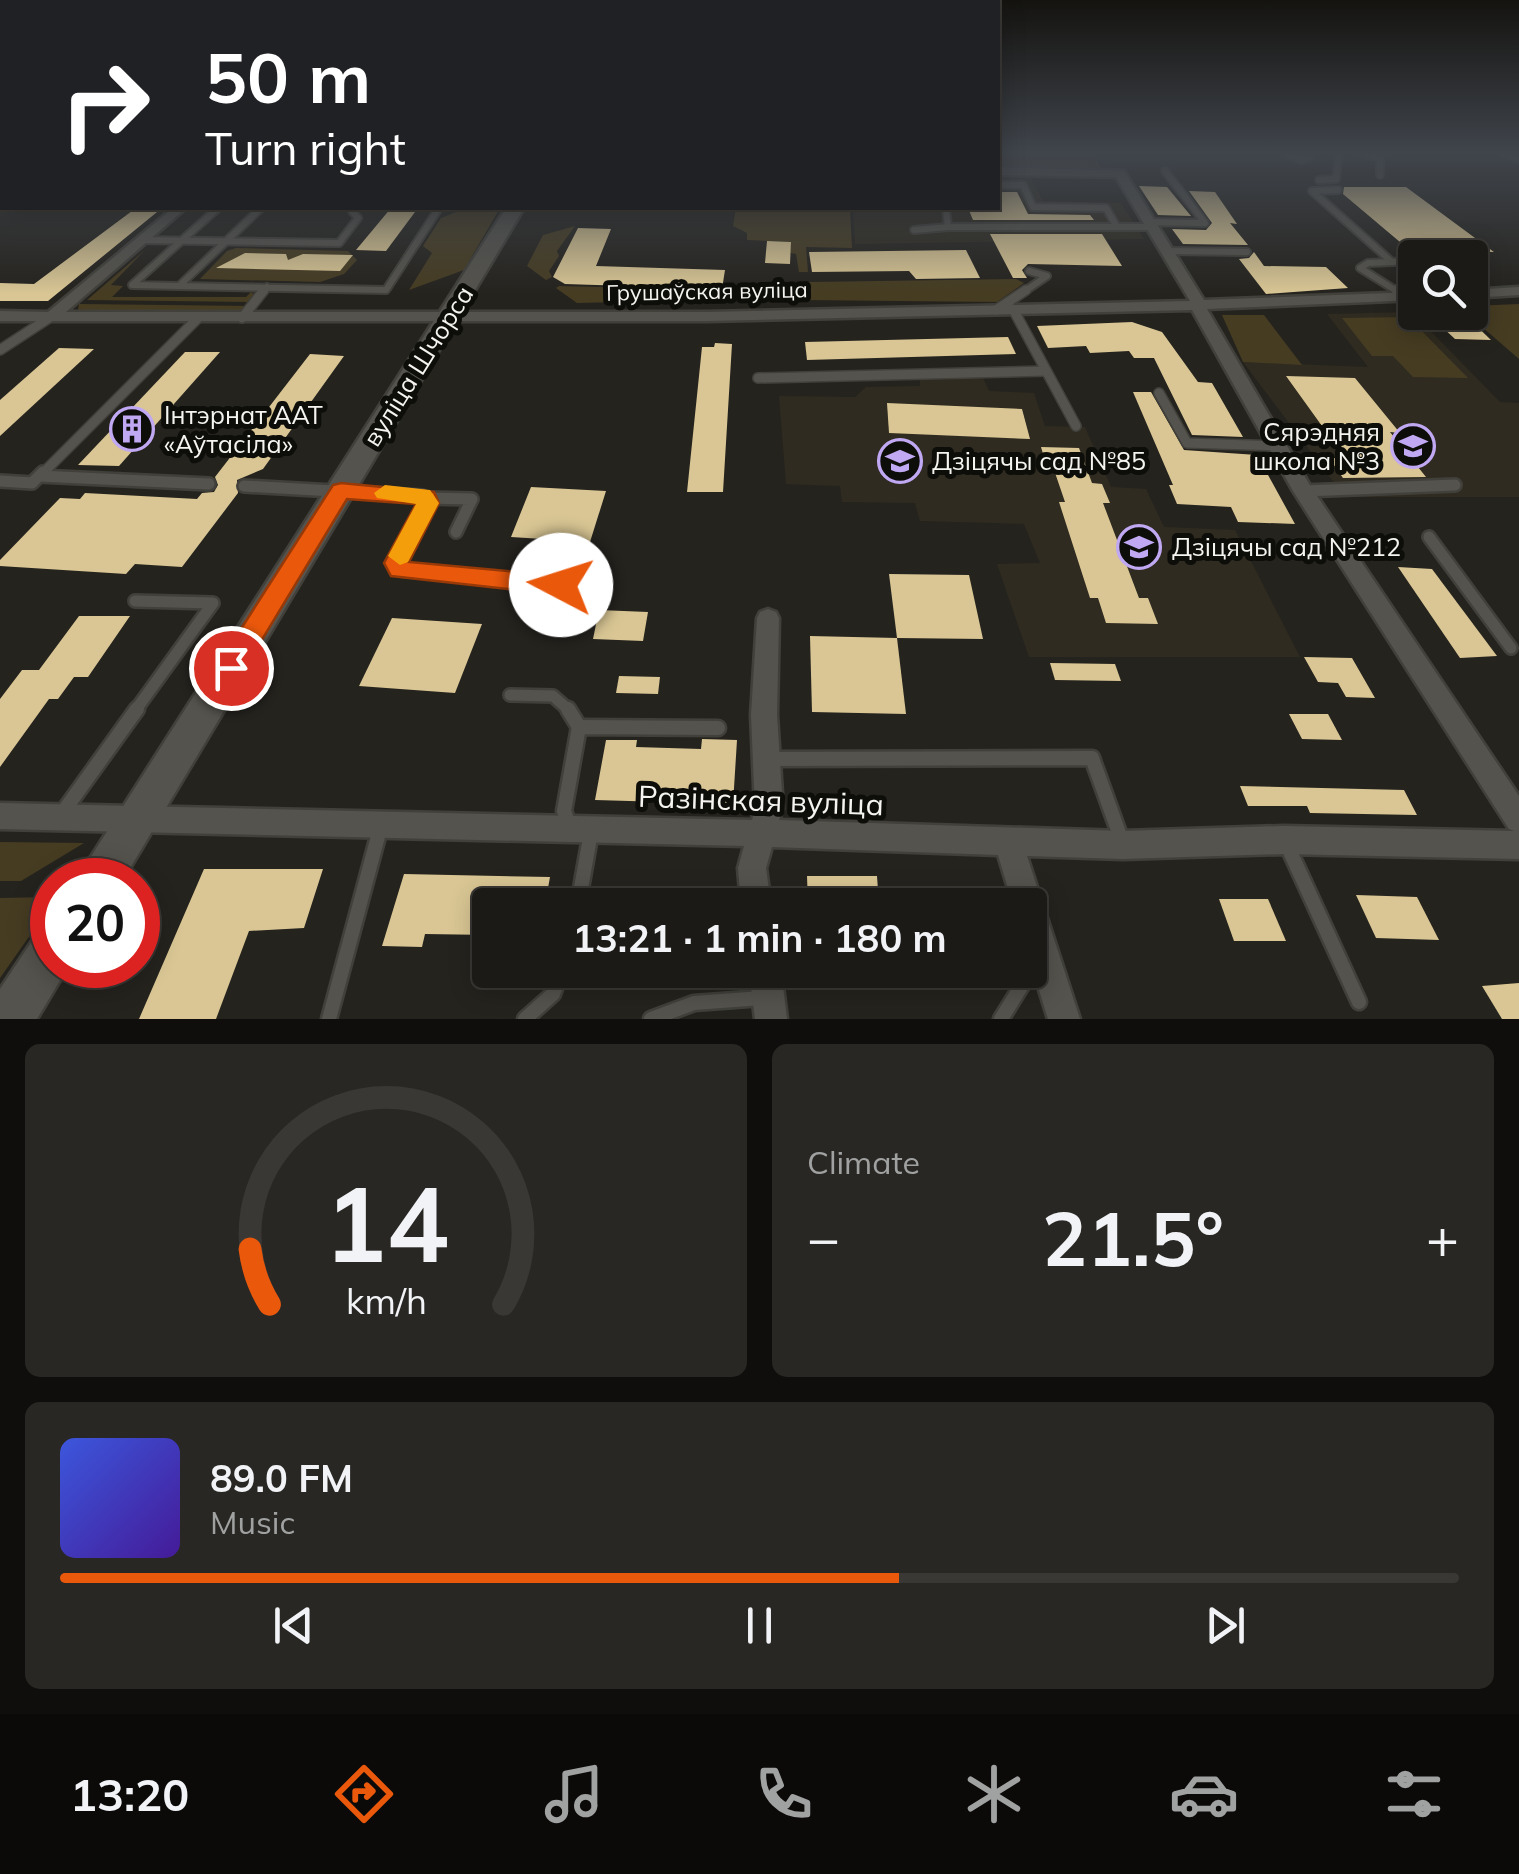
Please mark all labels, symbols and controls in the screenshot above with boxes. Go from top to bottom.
text: 50 m [205,33,371,121]
icon: right [40,40,170,170]
text: Turn right [205,120,406,176]
map controls [1398,240,1488,330]
button: search [1398,240,1488,330]
street label: Грушаўская вуліца [606,275,808,307]
street label: вуліца Шчорса [356,280,479,452]
place label: Інтэрнат ААТ «Аўтасіла» [164,399,323,459]
building icon: Інтэрнат ААТ «Аўтасіла» [109,406,155,452]
place label: Сярэдняя школа №3 [1253,416,1380,476]
school or university icon: Сярэдняя школа №3 [1390,423,1436,469]
school or university icon: Дзіцячы сад №85 [877,438,923,484]
place label: Дзіцячы сад №85 [932,445,1146,476]
school or university icon: Дзіцячы сад №212 [1116,524,1162,570]
place label: Дзіцячы сад №212 [1172,531,1401,562]
position arrow [509,533,613,637]
pin [189,626,274,711]
icon: arrive [204,641,259,696]
street label: Разінская вуліца [638,777,884,823]
speed limit sign: 20 [30,858,160,988]
text: 13:21 · 1 min · 180 m [572,914,947,962]
text: Climate [807,1142,920,1182]
text: 14 [324,1157,448,1288]
text: 21.5° [1042,1191,1224,1285]
text: − [807,1203,840,1272]
text: + [1426,1203,1459,1272]
text: km/h [346,1278,426,1323]
text: 89.0 FM [210,1454,353,1502]
text: Music [210,1502,295,1542]
icon: previous [266,1598,321,1653]
icon: pause [732,1598,787,1653]
icon: next [1198,1598,1253,1653]
icon: directions [329,1759,399,1829]
icon: music [539,1759,609,1829]
icon: phone [749,1759,819,1829]
icon: climate [959,1759,1029,1829]
icon: car [1169,1759,1239,1829]
icon: filters [1379,1759,1449,1829]
text: 13:20 [70,1766,189,1822]

